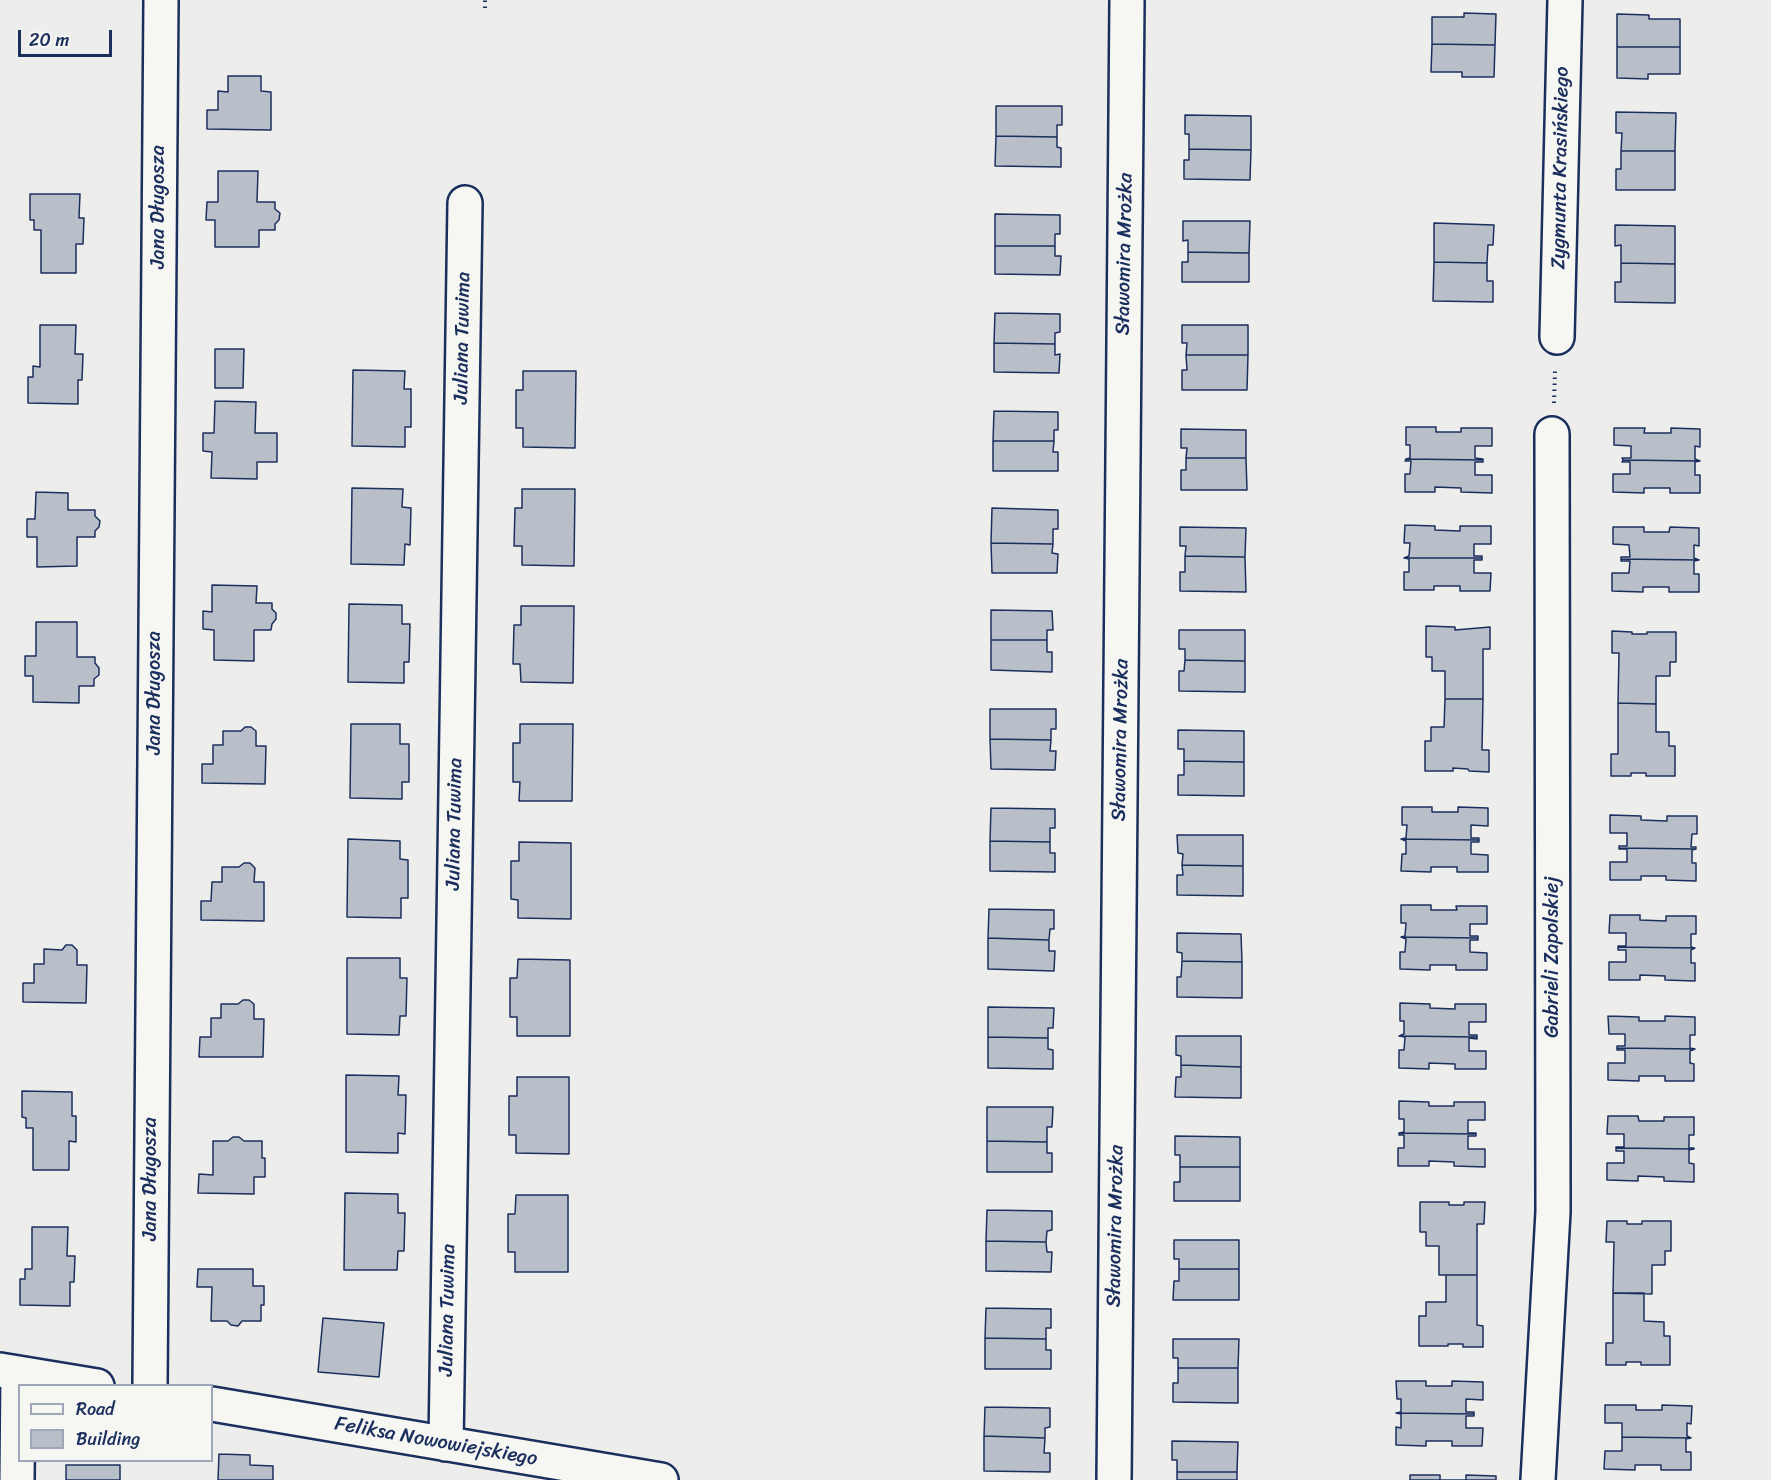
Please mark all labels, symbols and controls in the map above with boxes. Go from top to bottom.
scale bar [21,18,116,56]
text: 20 m [29,24,69,56]
street label: Zygmunta Krasińskiego [1547,66,1575,270]
street label: Jana Długosza [147,145,171,269]
street label: Sławomira Mrożka [1112,173,1138,335]
street label: Juliana Tuwima [450,272,476,404]
street label: Jana Długosza [143,631,167,755]
street label: Sławomira Mrożka [1108,659,1134,821]
street label: Juliana Tuwima [442,758,468,890]
street label: Gabrieli Zapolskiej [1541,876,1565,1038]
street label: Jana Długosza [139,1117,163,1241]
street label: Sławomira Mrożka [1103,1145,1129,1307]
street label: Juliana Tuwima [435,1244,461,1376]
legend [18,1384,213,1462]
text: Road [76,1393,115,1425]
street label: Feliksa Nowowiejskiego [333,1412,539,1472]
text: Building [76,1423,140,1455]

